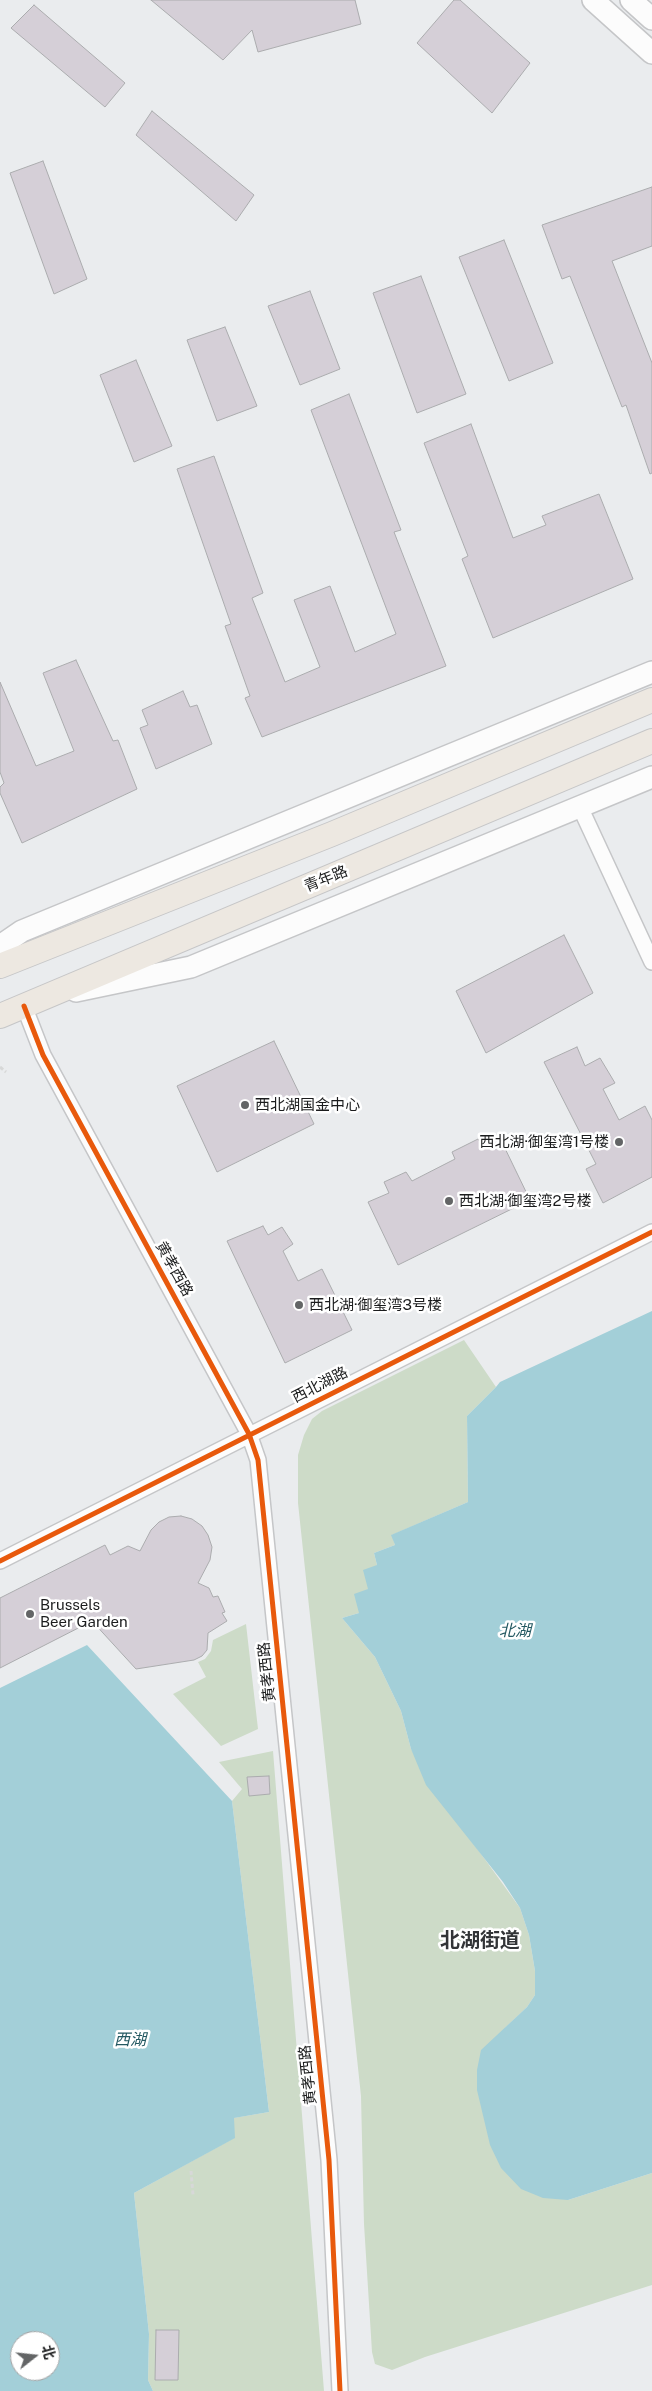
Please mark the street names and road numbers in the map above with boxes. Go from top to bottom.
street label: 青年路 [302,862,350,896]
street label: 黄孝西路 [152,1238,196,1300]
street label: 西北湖路 [289,1363,351,1407]
street label: 黄孝西路 [255,1641,279,1703]
street label: 黄孝西路 [296,2044,320,2106]

